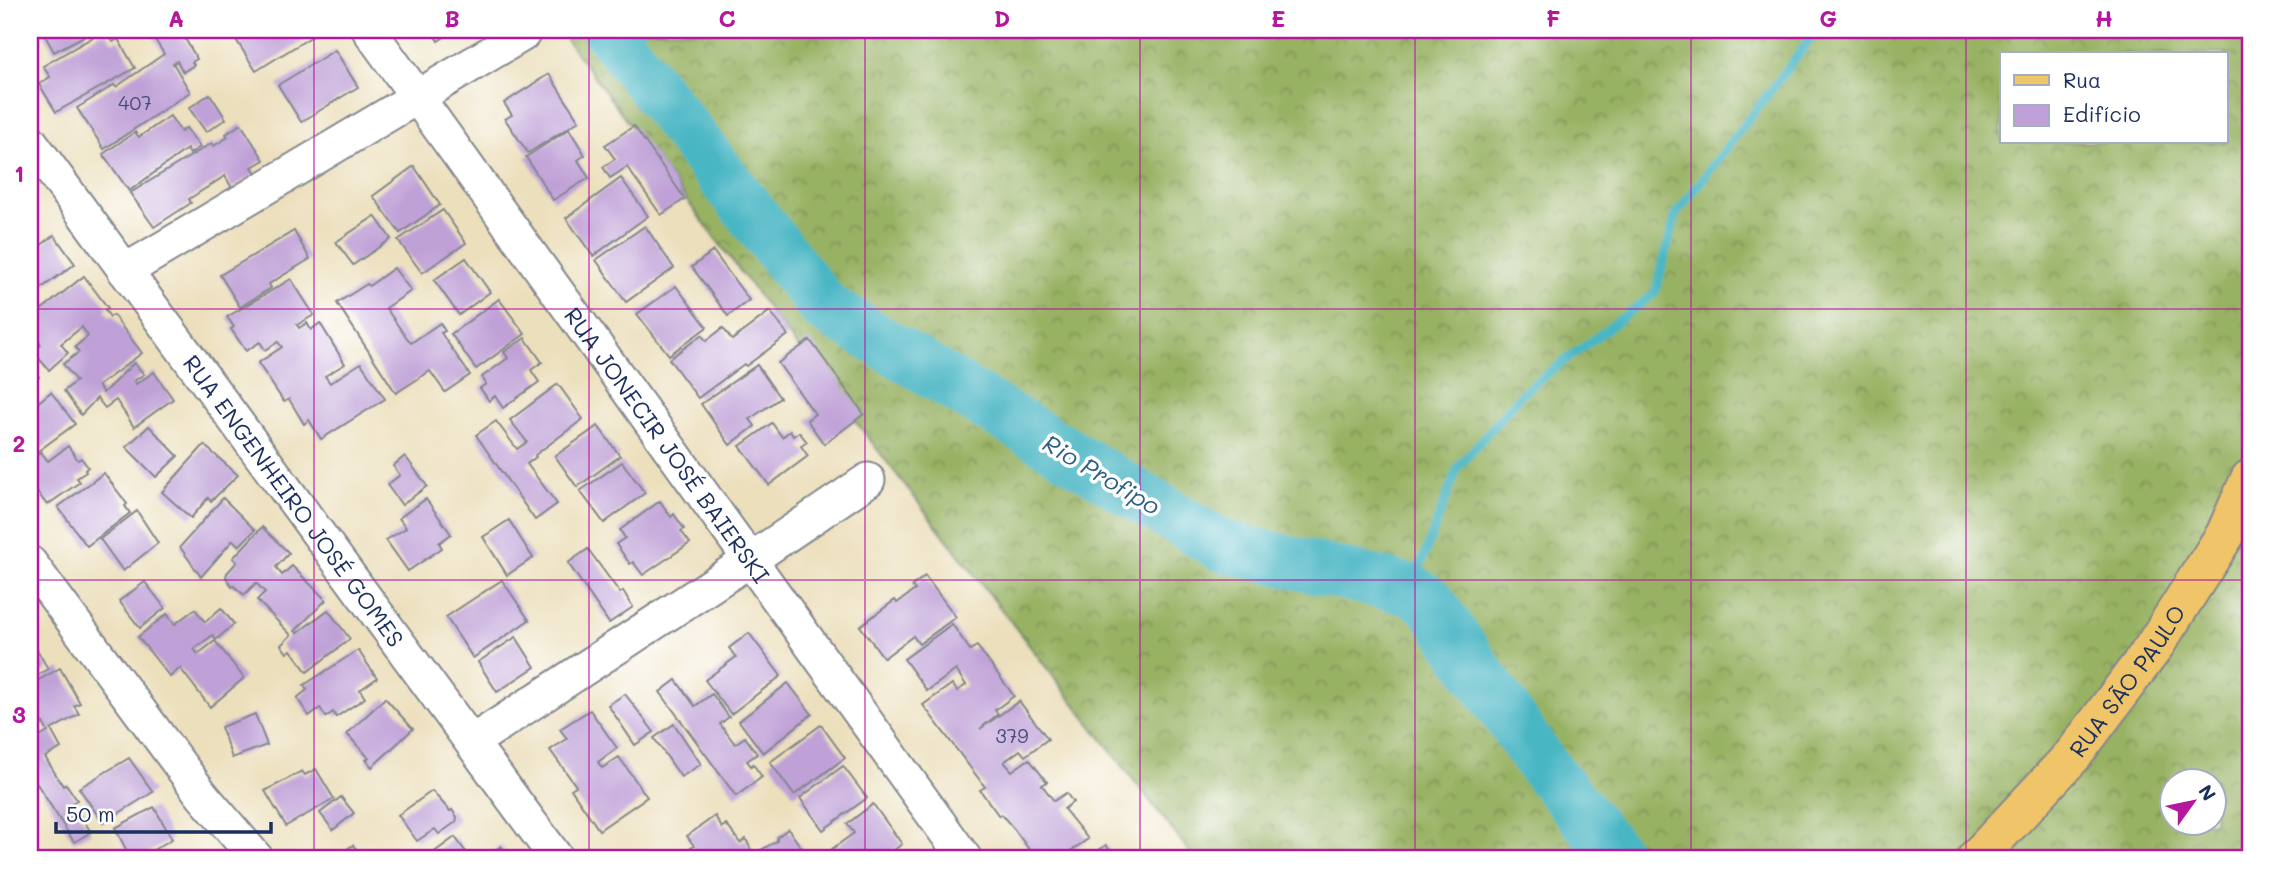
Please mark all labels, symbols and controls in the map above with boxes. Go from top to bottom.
text: A [168,3,184,33]
text: B [444,3,460,33]
text: C [718,3,736,33]
text: D [994,3,1010,33]
text: E [1271,3,1285,33]
text: F [1546,3,1560,33]
text: G [1819,3,1837,33]
text: H [2095,3,2113,33]
legend [2000,52,2228,144]
text: Rua [2063,66,2101,93]
house number: 407 [118,90,152,115]
text: Edifício [2063,100,2141,127]
text: 1 [14,158,24,188]
street label: RUA JONECIR JOSÉ BAIERSKI [558,301,777,589]
street label: RUA ENGENHEIRO JOSÉ GOMES [177,349,411,652]
water label: Rio Profipo [1038,427,1166,521]
text: 2 [13,428,25,458]
street label: RUA SÃO PAULO [2062,599,2192,763]
text: 3 [12,699,26,729]
house number: 379 [996,723,1028,748]
north arrow [2158,766,2228,836]
text: N [2193,780,2222,805]
scale bar [56,791,271,835]
text: 50 m [66,800,115,827]

